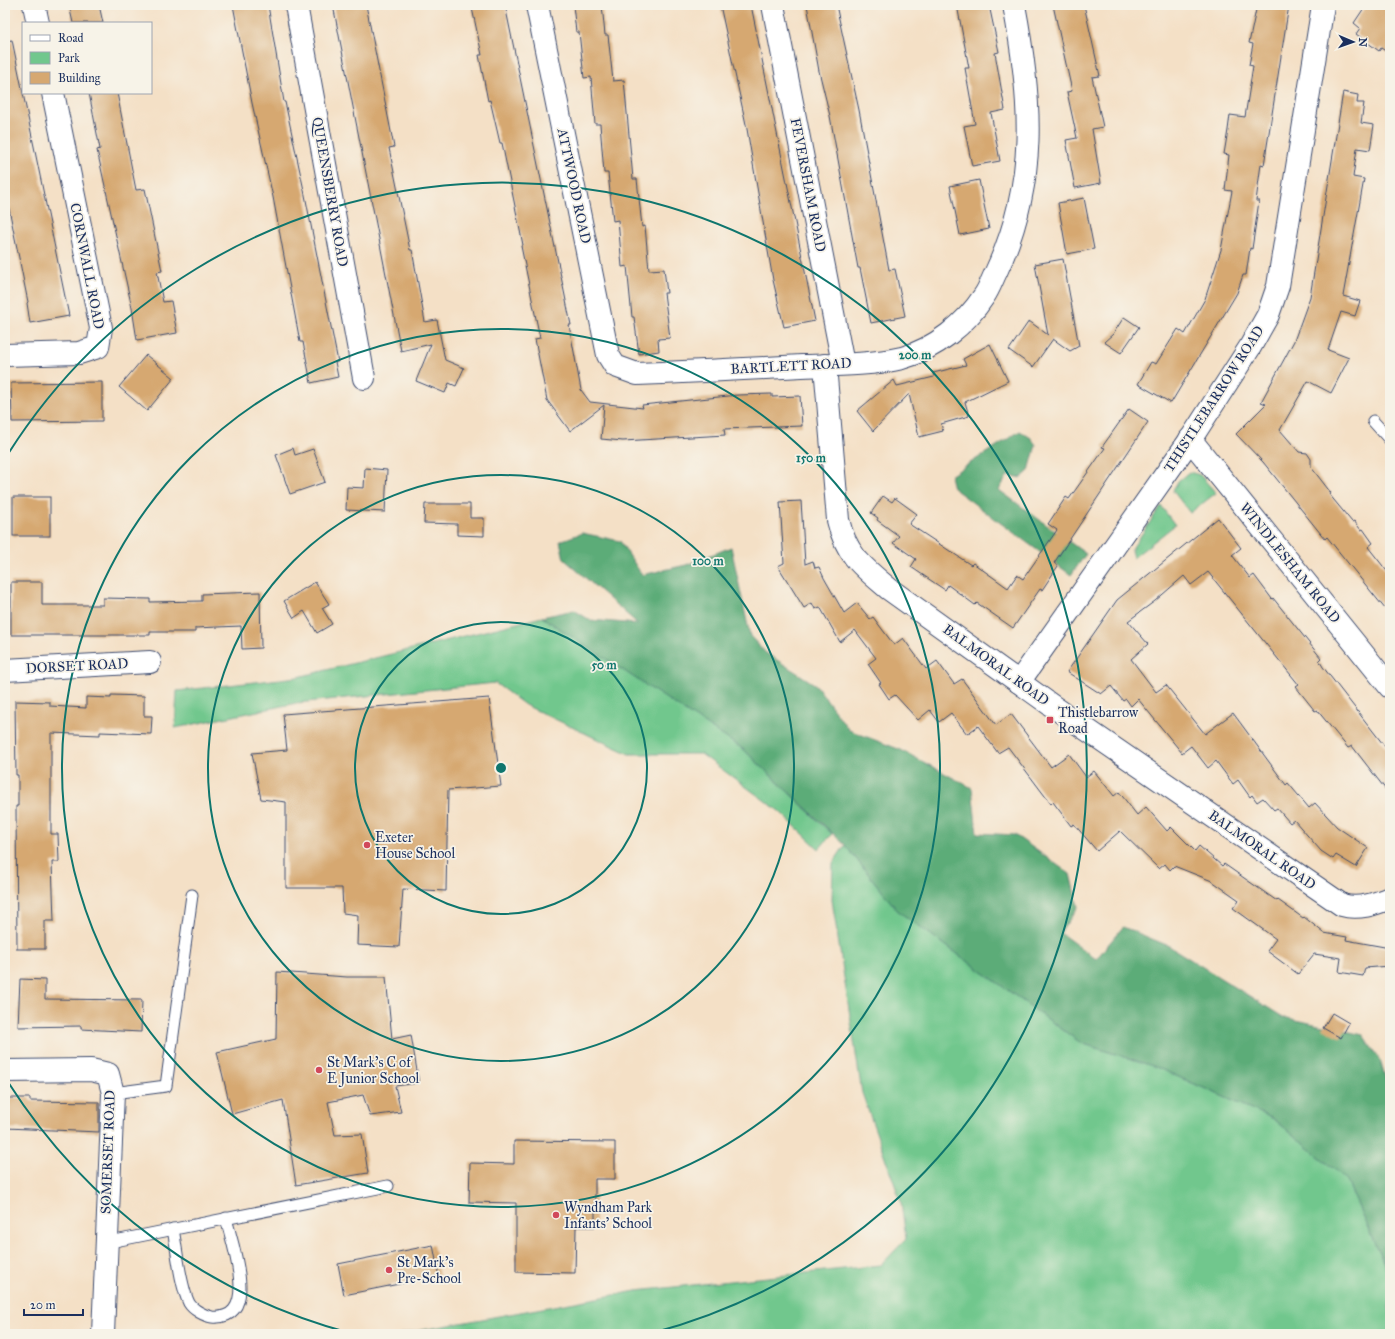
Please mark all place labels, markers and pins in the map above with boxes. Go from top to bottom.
place label: Thistlebarrow Road [1058,704,1139,737]
marker: Thistlebarrow Road [1045,715,1055,725]
centre of rings [494,761,508,775]
place label: Exeter House School [375,829,455,862]
marker: Exeter House School [362,840,372,850]
place label: St Mark's C of E Junior School [327,1054,420,1088]
marker: St Mark's C of E Junior School [314,1065,324,1075]
place label: Wyndham Park Infants' School [564,1199,653,1232]
marker: Wyndham Park Infants' School [551,1210,561,1220]
place label: St Mark's Pre-School [397,1254,462,1287]
marker: St Mark's Pre-School [384,1265,394,1275]

